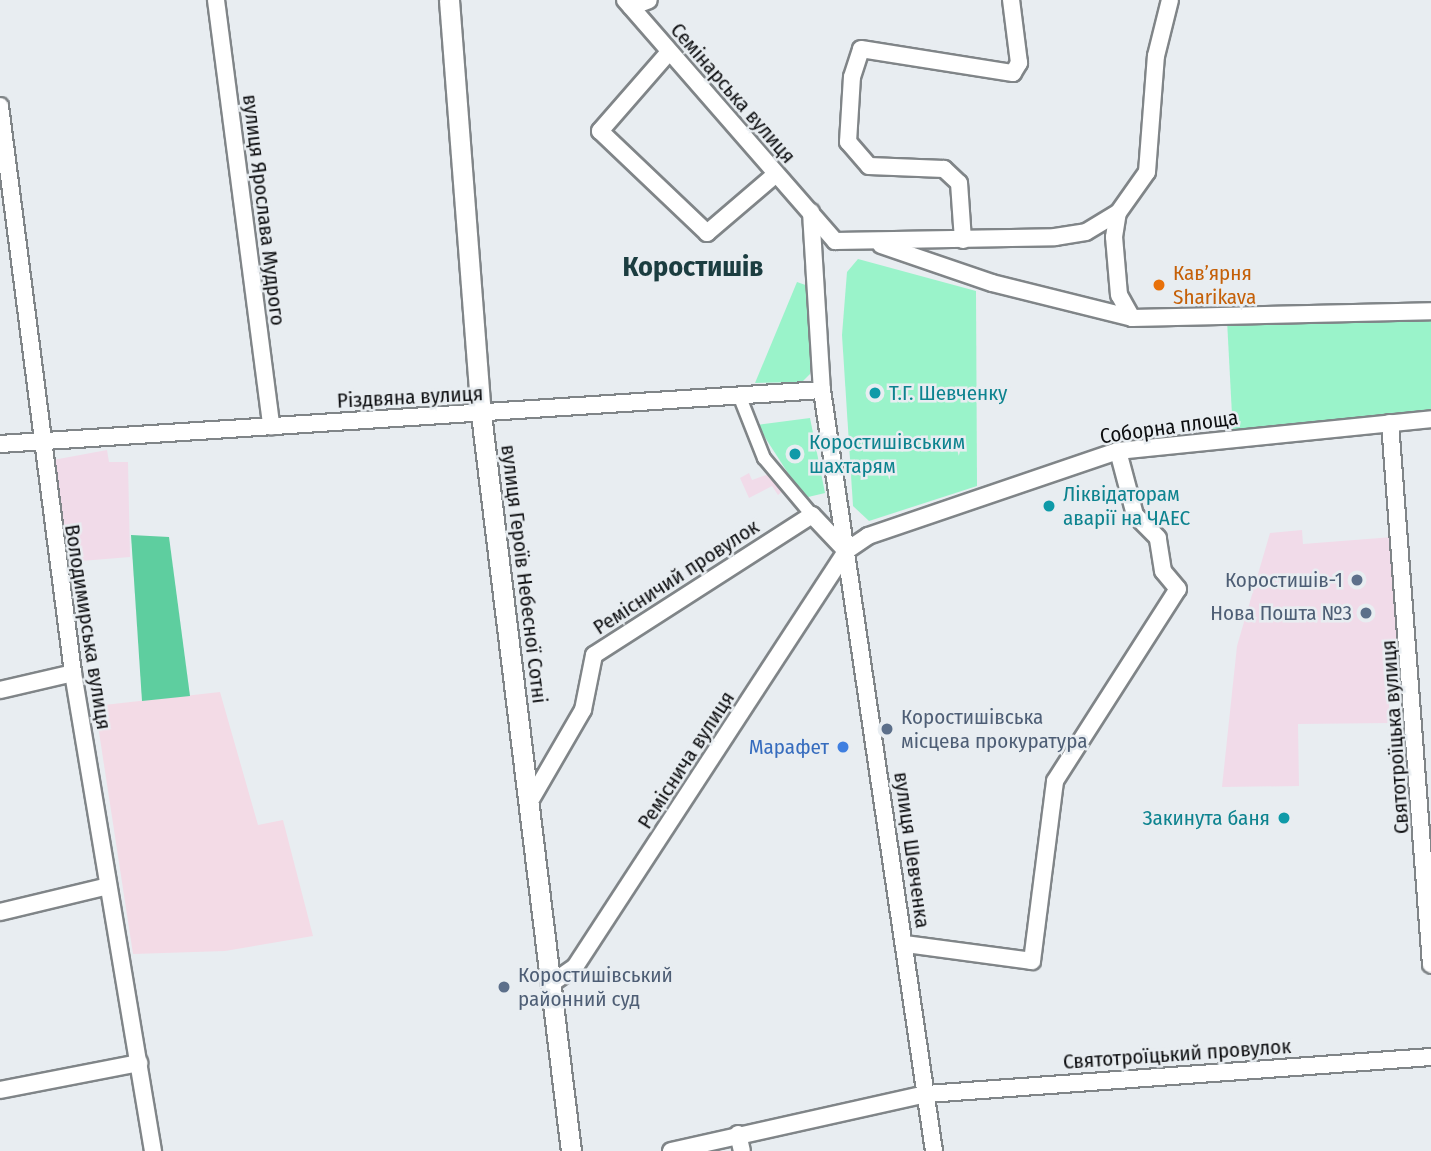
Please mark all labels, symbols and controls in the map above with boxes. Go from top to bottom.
street label: Семінарська вулиця [665,18,801,168]
street label: вулиця Ярослава Мудрого [237,93,291,327]
district label: Коростишів [622,250,764,284]
place label: Кав’ярня Sharikava [1173,260,1256,310]
marker: Кав’ярня Sharikava [1151,277,1167,293]
place label: Т.Г. Шевченку [889,380,1007,406]
street label: Різдвяна вулиця [336,381,484,413]
marker: Т.Г. Шевченку [867,385,883,401]
street label: Соборна площа [1098,405,1240,449]
place label: Коростишівським шахтарям [809,429,965,479]
street label: вулиця Героїв Небесної Сотні [496,443,552,705]
marker: Коростишівським шахтарям [787,446,803,462]
place label: Ліквідаторам аварії на ЧАЕС [1063,481,1190,531]
marker: Ліквідаторам аварії на ЧАЕС [1041,498,1057,514]
street label: Ремісничий провулок [588,514,764,640]
street label: Володимирська вулиця [59,523,117,731]
place label: Коростишів-1 [1225,567,1343,593]
marker: Коростишів-1 [1349,572,1365,588]
place label: Нова Пошта №3 [1210,600,1352,626]
marker: Нова Пошта №3 [1358,605,1374,621]
street label: Святотроїцька вулиця [1376,639,1414,835]
street label: Реміснича вулиця [632,687,740,833]
place label: Коростишівська місцева прокуратура [901,704,1087,754]
marker: Коростишівська місцева прокуратура [879,721,895,737]
place label: Марафет [749,734,829,760]
marker: Марафет [835,739,851,755]
street label: вулиця Шевченка [889,770,935,930]
place label: Закинута баня [1142,805,1270,831]
marker: Закинута баня [1276,810,1292,826]
place label: Коростишівський районний суд [518,962,673,1012]
marker: Коростишівський районний суд [496,979,512,995]
street label: Святотроїцький провулок [1062,1033,1292,1075]

